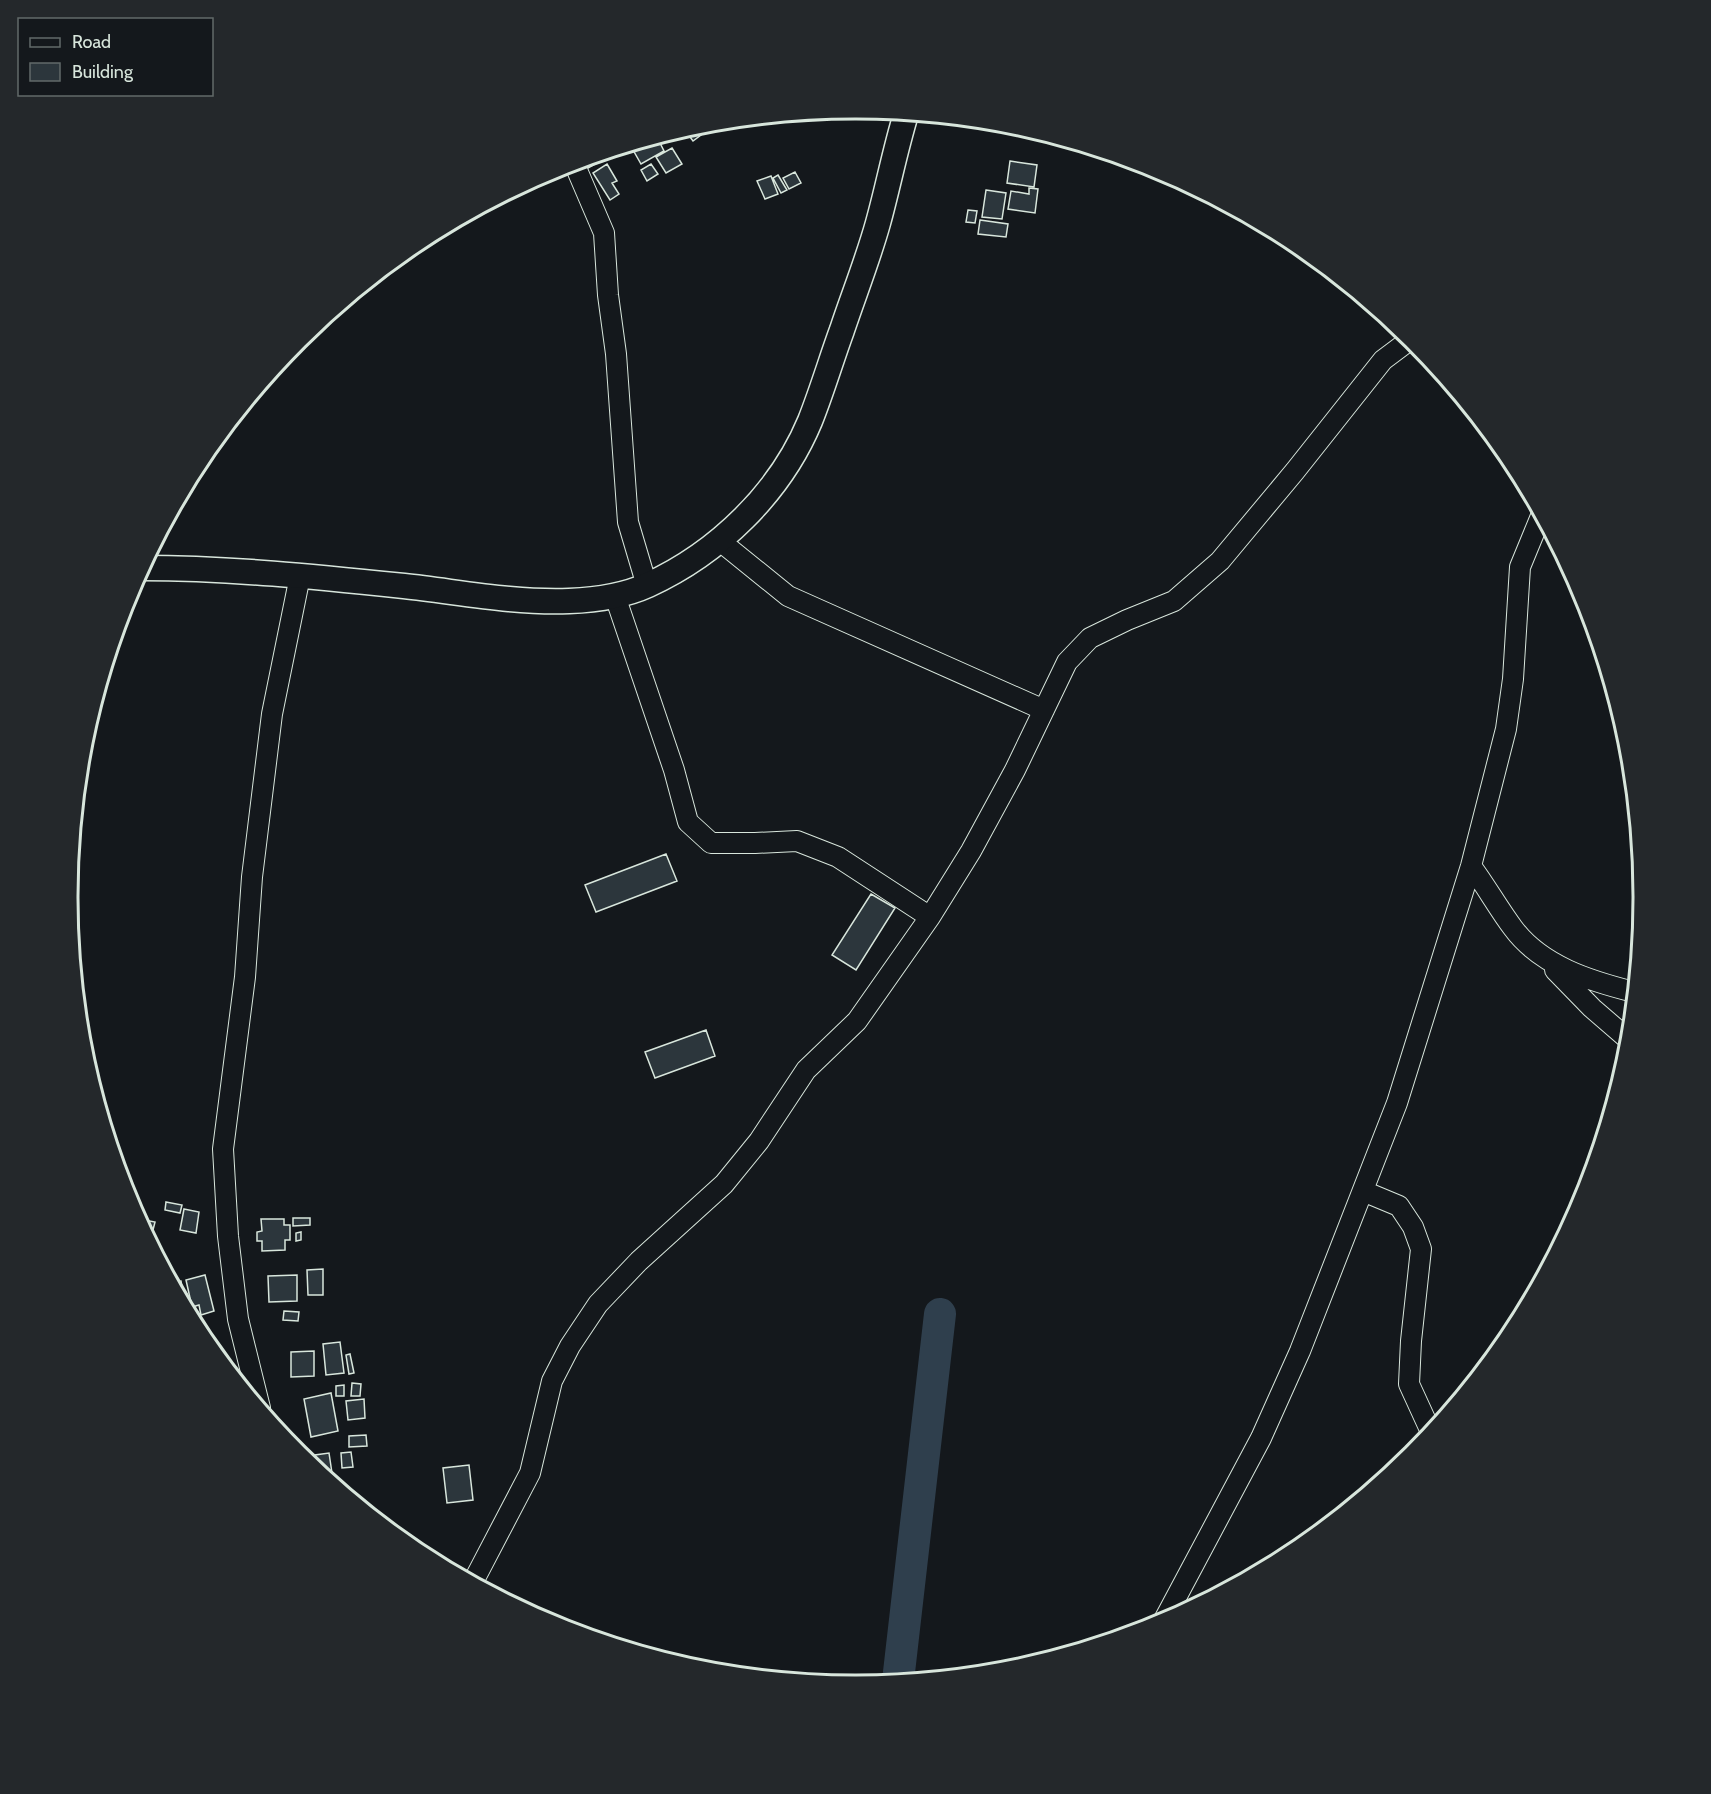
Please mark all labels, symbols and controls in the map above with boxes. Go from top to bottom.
legend [18,18,213,96]
text: Road [72,31,111,53]
text: Building [72,61,134,83]

